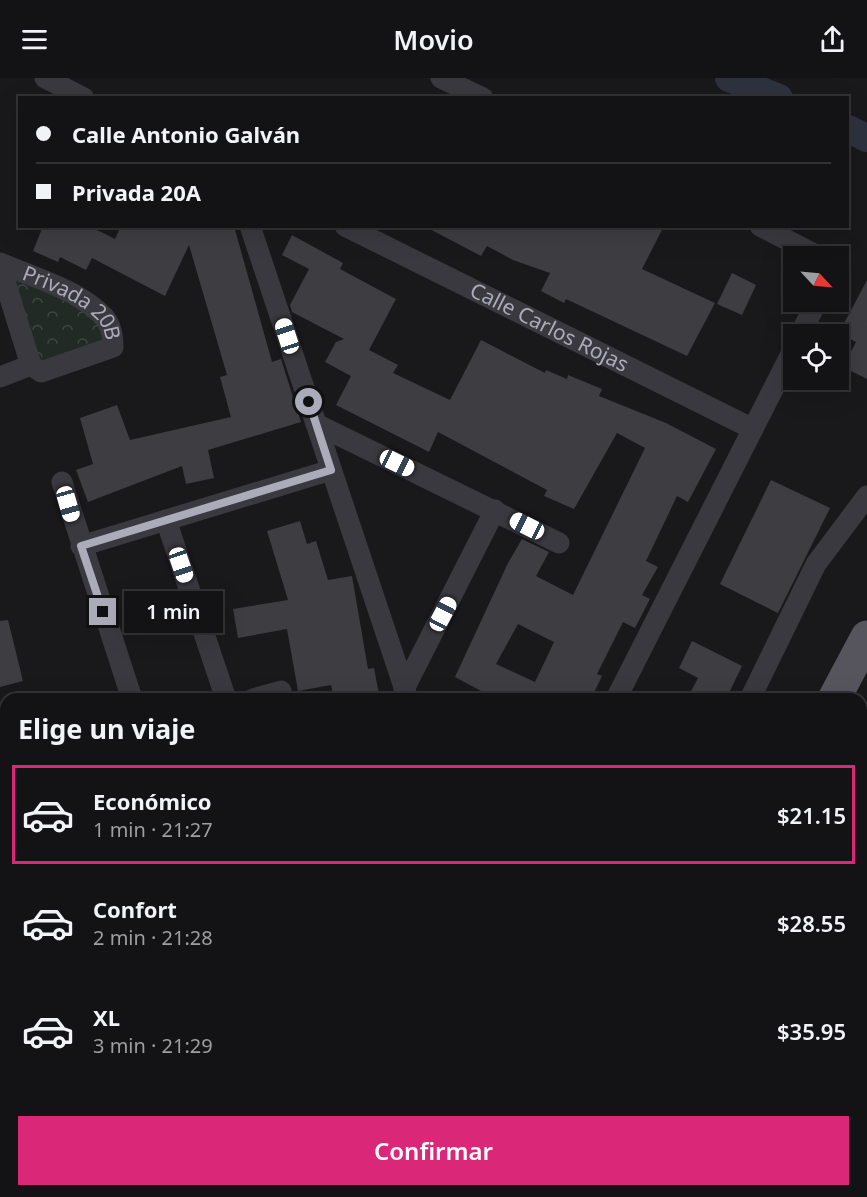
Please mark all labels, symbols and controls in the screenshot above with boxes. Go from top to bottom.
text: Movio [393,21,474,58]
icon: menu [18,23,51,56]
icon: share [816,23,849,56]
text: Calle Antonio Galván [72,119,300,149]
text: Privada 20A [72,177,201,207]
north arrow [783,246,849,312]
map controls [783,246,849,390]
street label: Privada 20B [19,258,128,342]
street label: Calle Carlos Rojas [466,275,634,378]
car [273,316,301,356]
button: locate [783,324,849,390]
route start [295,388,322,415]
car [377,447,417,479]
car [54,484,82,524]
car [507,510,547,542]
car [167,545,195,585]
callout: 1 min [124,591,223,633]
car [427,594,459,634]
route end [89,598,116,625]
text: 1 min [146,598,201,625]
text: Elige un viaje [18,710,195,747]
text: Económico [93,786,212,816]
icon: car [21,788,75,842]
text: $21.15 [777,800,846,830]
text: 1 min · 21:27 [93,816,213,843]
text: Confort [93,894,177,924]
icon: car [21,896,75,950]
text: $28.55 [777,908,846,938]
text: 2 min · 21:28 [93,924,213,951]
text: XL [93,1002,120,1032]
icon: car [21,1004,75,1058]
text: $35.95 [777,1016,846,1046]
text: 3 min · 21:29 [93,1032,213,1059]
button: Confirmar [18,1116,849,1185]

